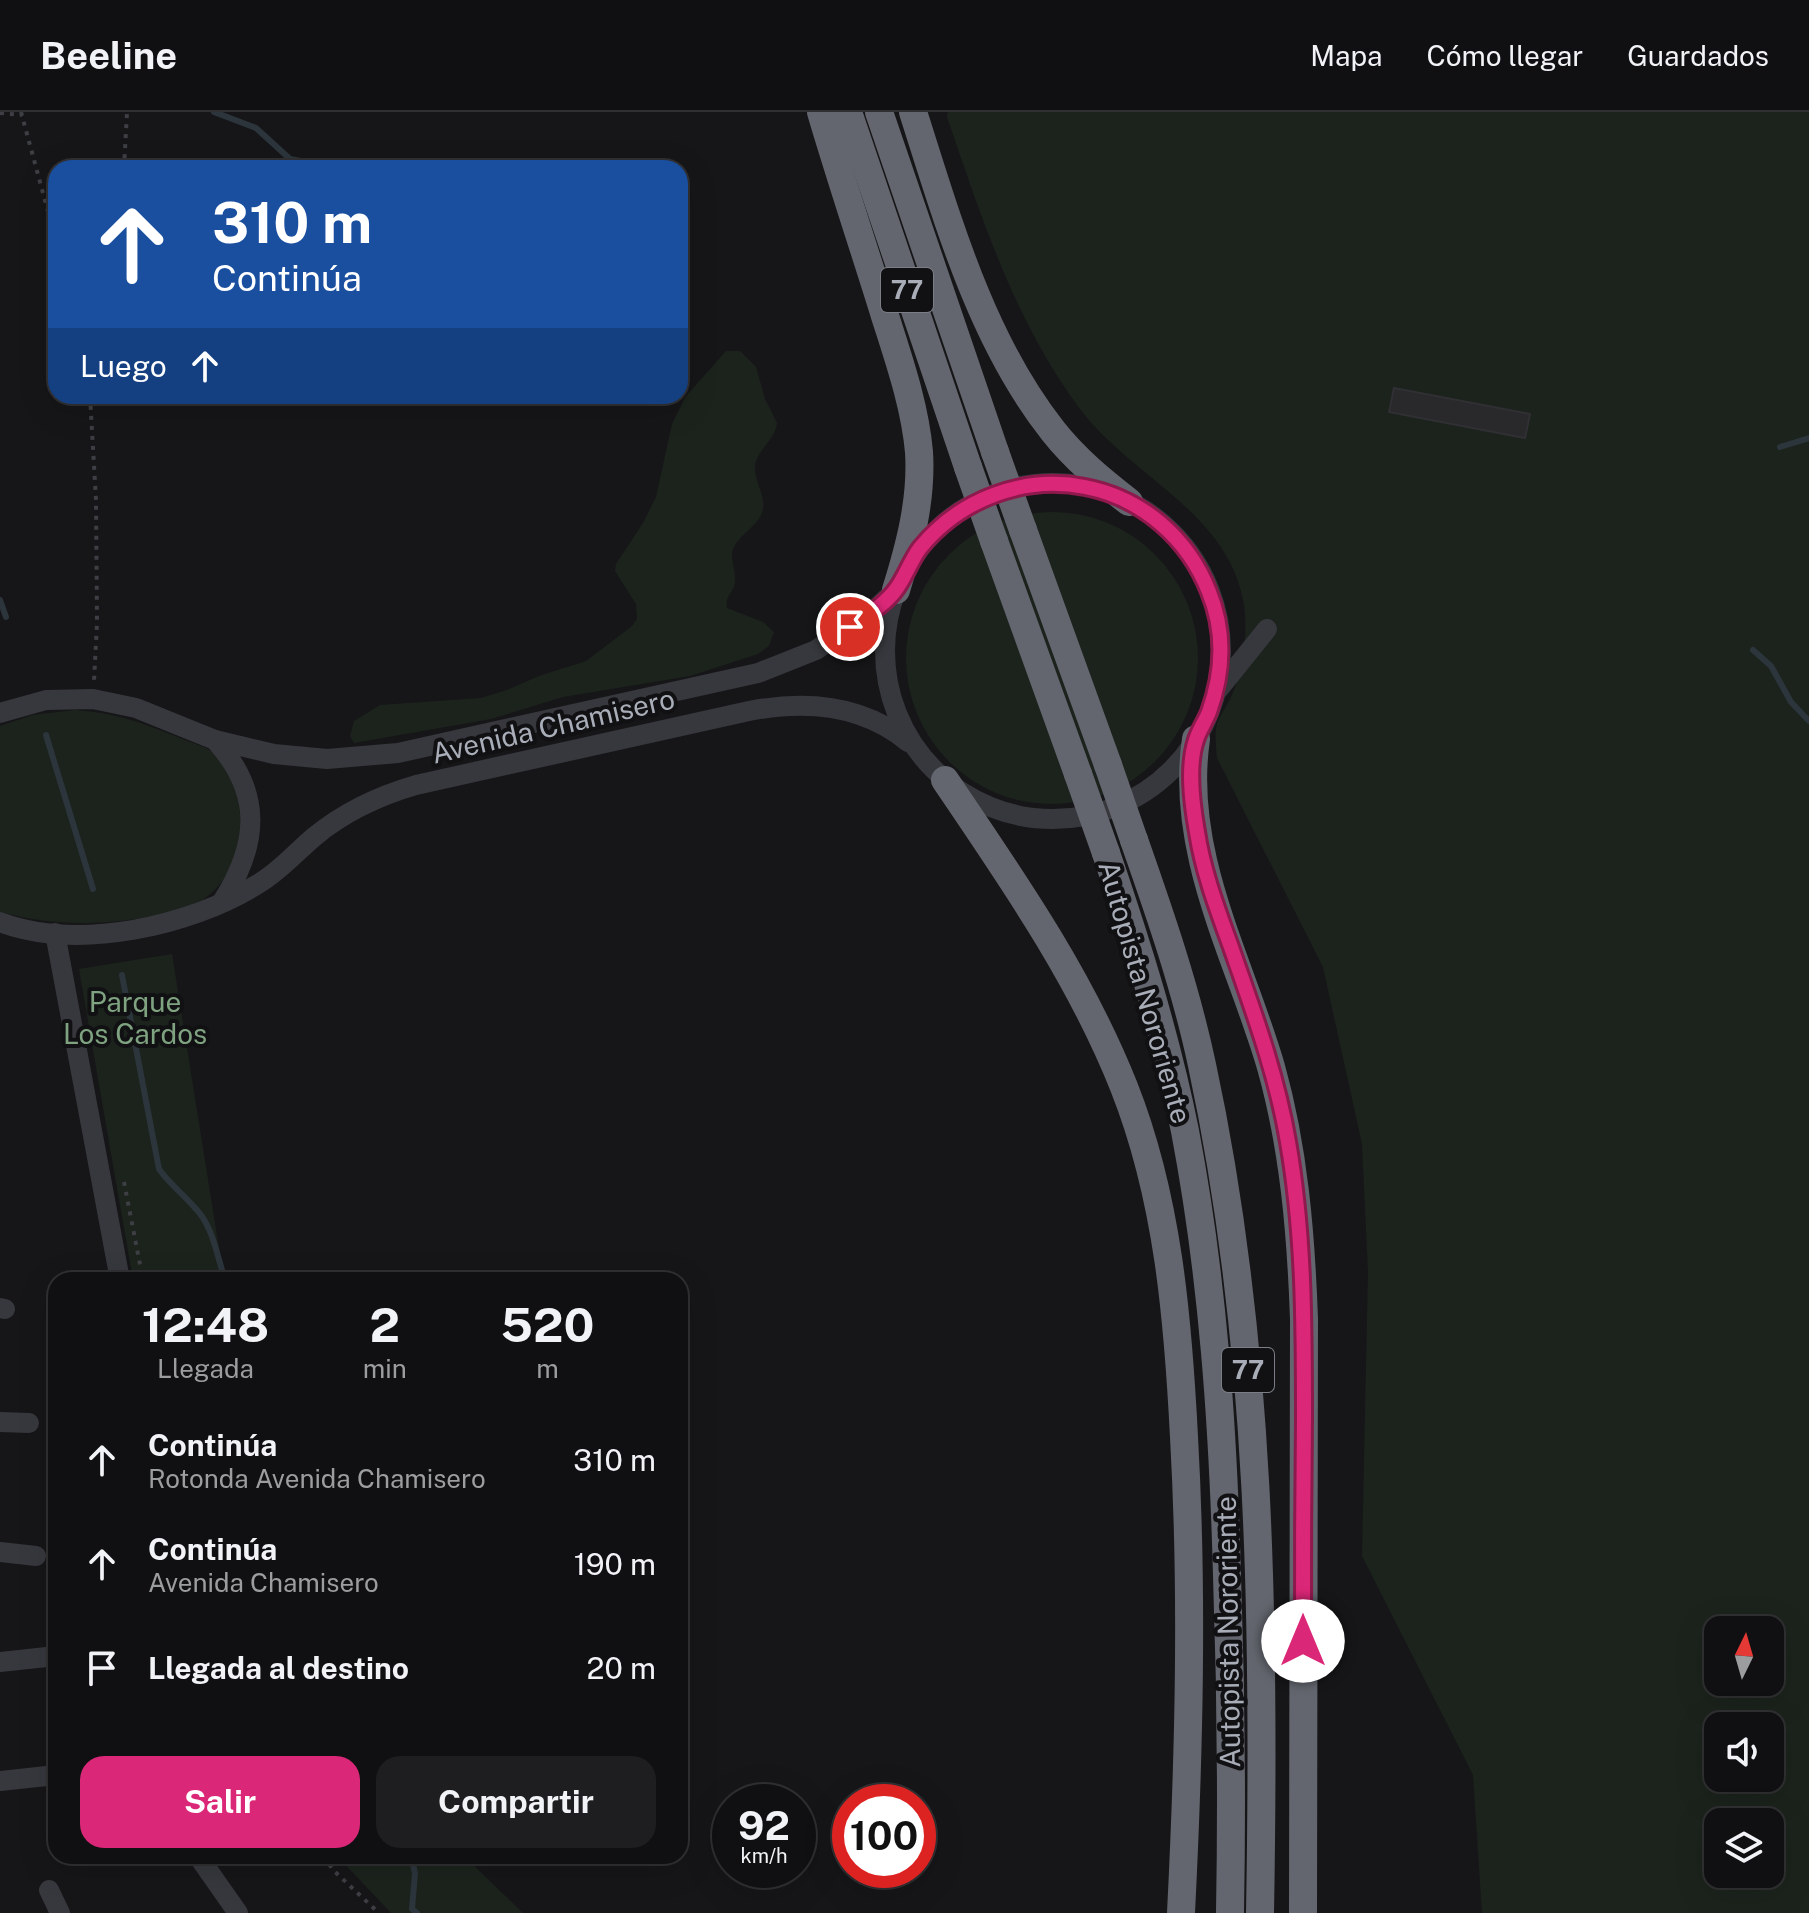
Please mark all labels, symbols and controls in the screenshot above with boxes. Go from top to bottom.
text: Beeline [40,33,177,78]
text: Mapa [1310,39,1382,72]
text: Cómo llegar [1426,39,1583,72]
text: Guardados [1627,39,1769,72]
text: 310 m [212,190,372,256]
icon: ahead [80,192,184,296]
text: Continúa [212,257,362,299]
road number: 77 [881,268,933,312]
icon: ahead [183,344,227,388]
text: Luego [80,348,167,384]
pin [816,593,884,661]
icon: arrive [828,605,872,649]
street label: Avenida Chamisero [428,681,678,770]
street label: Autopista Nororiente [1092,857,1199,1127]
park label: Parque Los Cardos [63,985,207,1050]
text: 12:48 [142,1296,269,1353]
text: 2 [370,1296,400,1353]
text: 520 [501,1296,594,1353]
road number: 77 [1222,1348,1274,1392]
text: Llegada [157,1353,254,1384]
text: min [363,1353,407,1384]
text: m [536,1353,559,1384]
text: Continúa [148,1427,277,1463]
icon: ahead [80,1438,124,1482]
text: 310 m [573,1442,656,1478]
text: Rotonda Avenida Chamisero [148,1463,486,1494]
street label: Autopista Nororiente [1209,1496,1246,1768]
text: Continúa [148,1531,277,1567]
icon: ahead [80,1542,124,1586]
text: 190 m [574,1546,656,1582]
text: Avenida Chamisero [148,1567,379,1598]
position arrow [1261,1599,1345,1683]
north arrow [1704,1616,1784,1696]
map controls [1704,1616,1784,1888]
icon: arrive [80,1646,124,1690]
text: Llegada al destino [148,1650,409,1686]
text: 20 m [587,1650,656,1686]
button: sound [1704,1712,1784,1792]
button: Salir [80,1756,360,1848]
button: Compartir [376,1756,656,1848]
speed limit sign: 100 [832,1784,936,1888]
text: 92 [738,1802,790,1849]
button: layers [1704,1808,1784,1888]
text: km/h [740,1844,788,1868]

